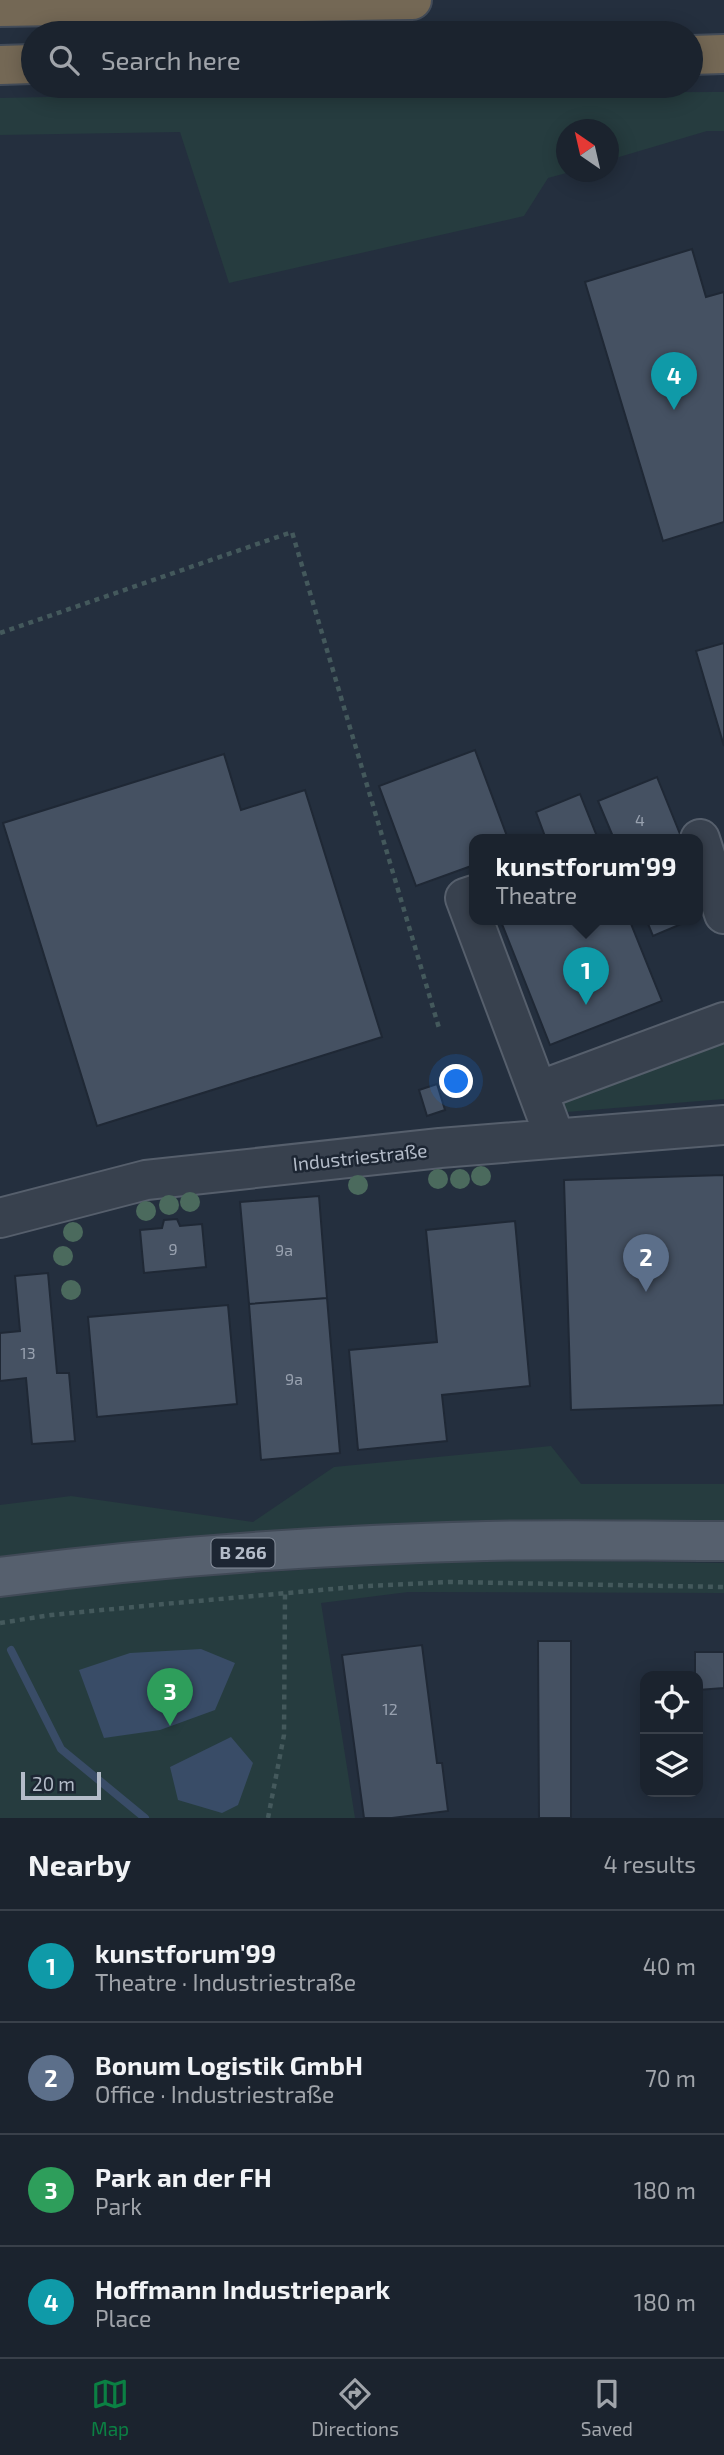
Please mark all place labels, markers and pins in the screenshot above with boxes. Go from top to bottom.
pin: 4 [651,352,697,410]
pin: 1 [563,947,609,1005]
pin: 2 [623,1234,669,1292]
pin: 3 [147,1668,193,1726]

